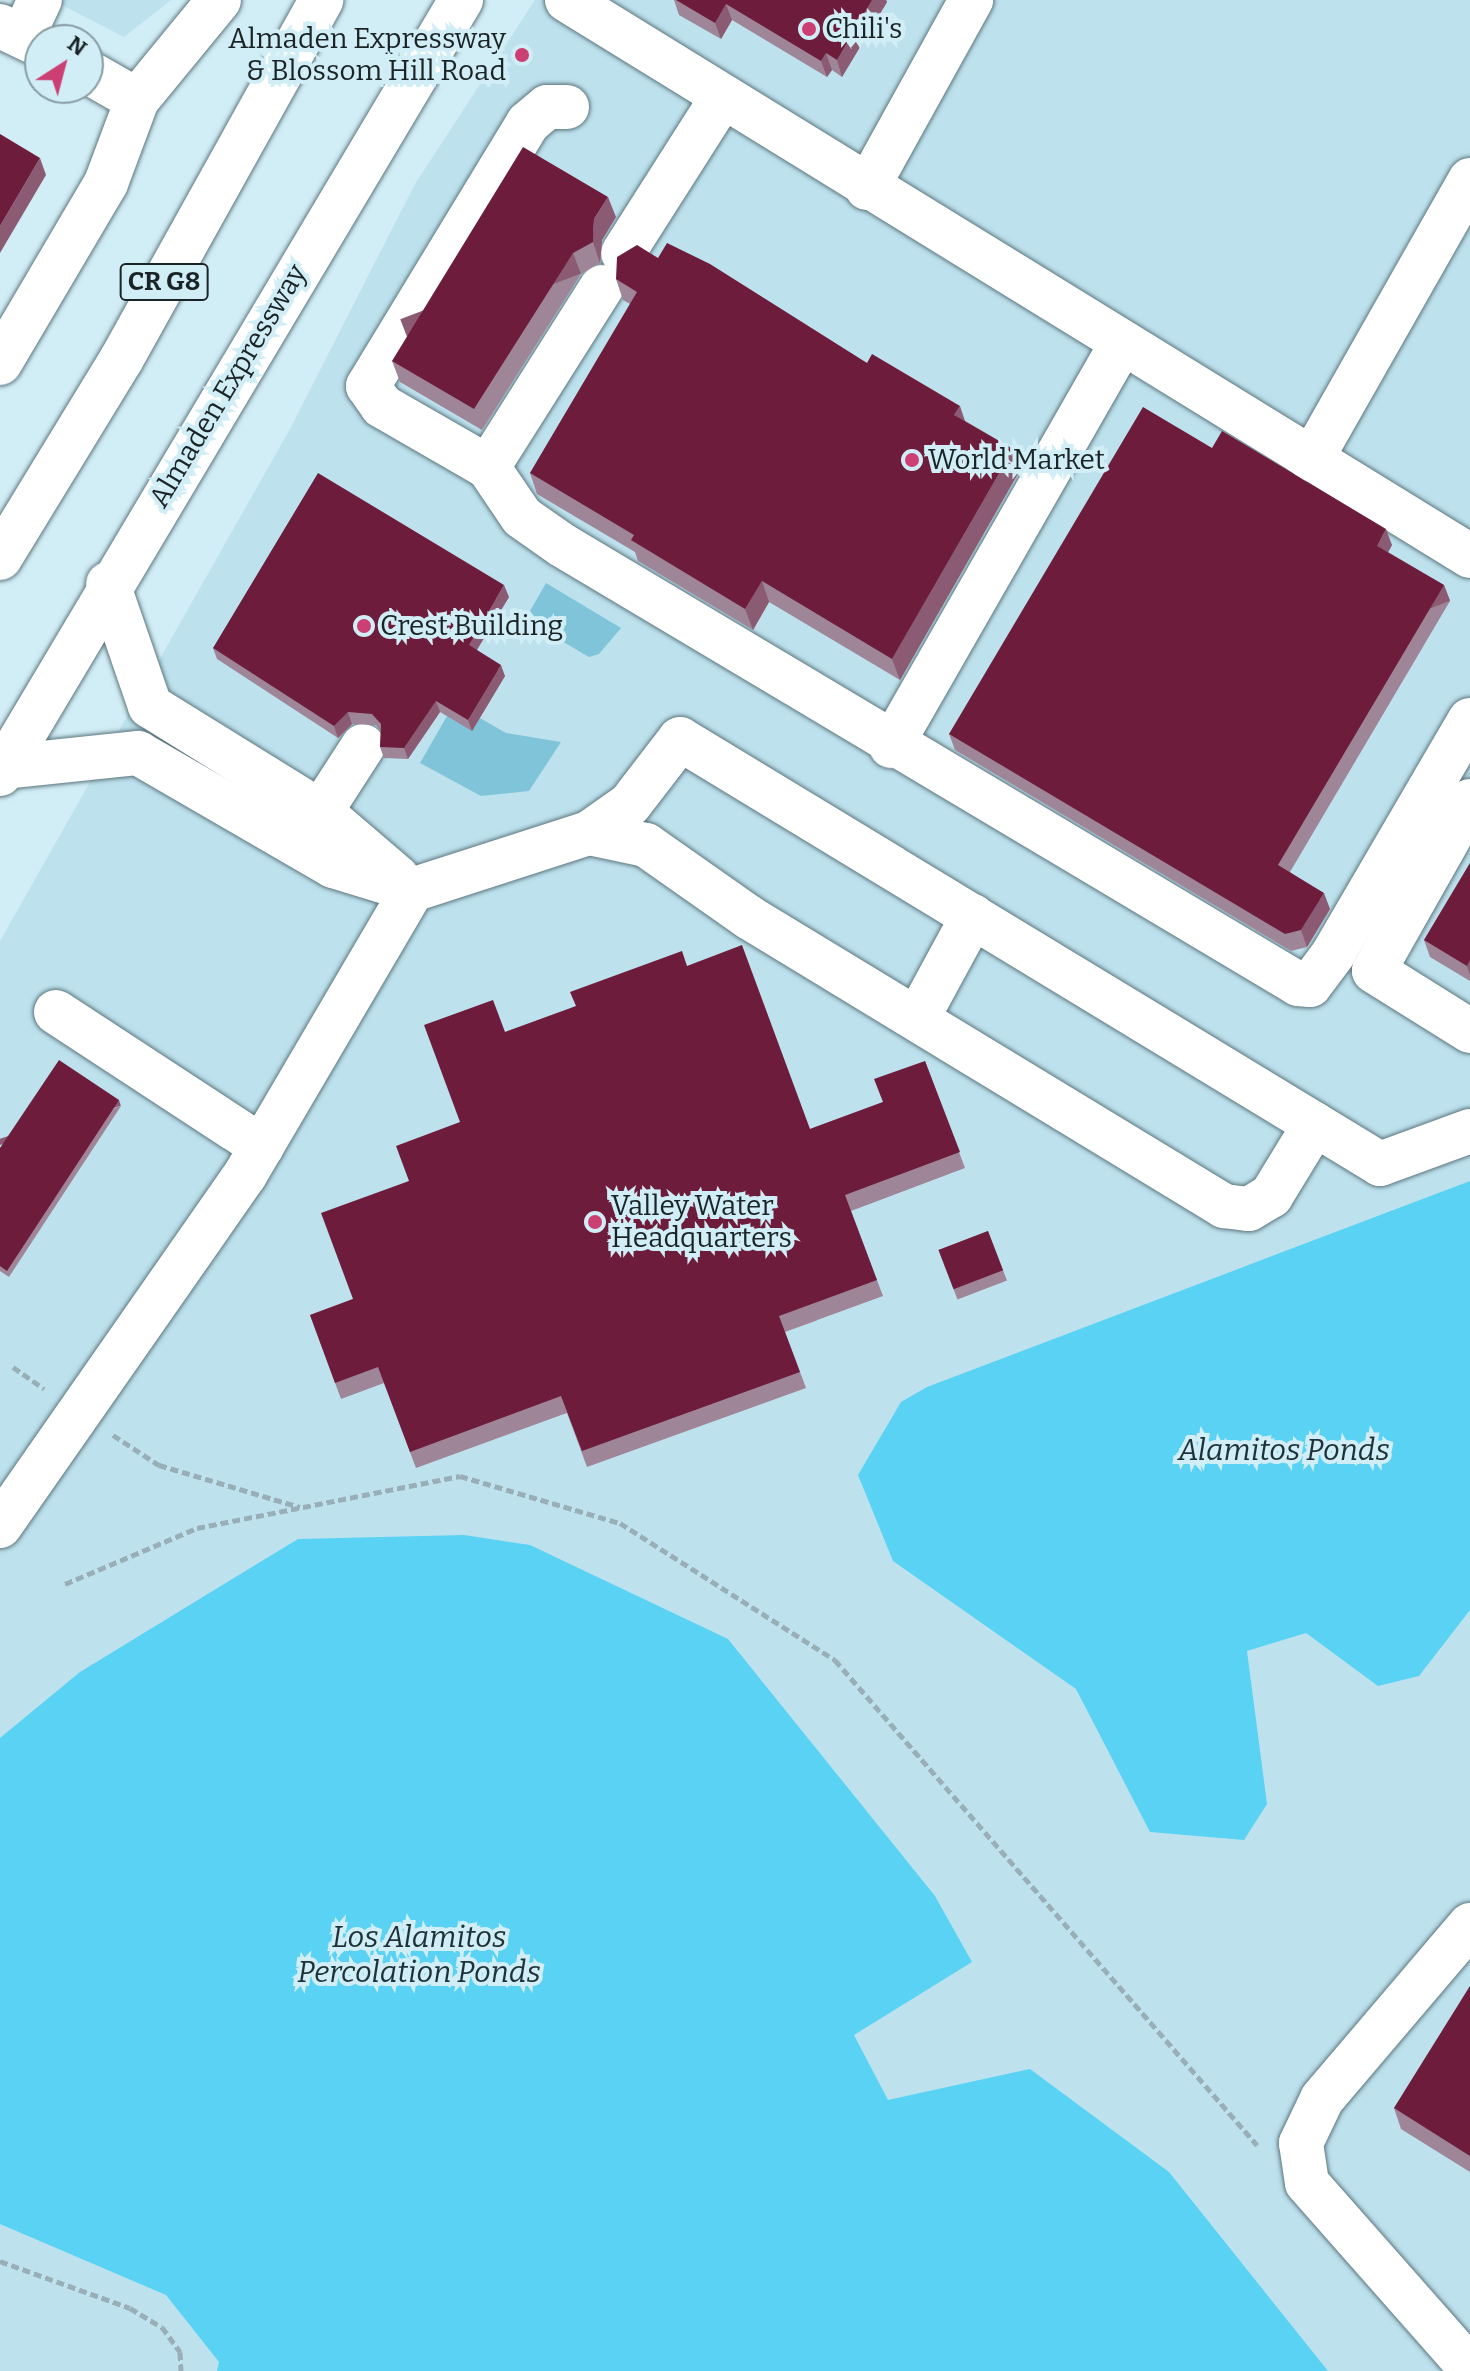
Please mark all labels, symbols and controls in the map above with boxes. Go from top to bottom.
place label: Chili's [825,12,902,46]
marker: Chili's [800,20,818,38]
place label: Almaden Expressway & Blossom Hill Road [228,22,506,88]
north arrow [24,24,104,104]
text: N [62,30,92,62]
marker: Almaden Expressway & Blossom Hill Road [513,46,531,64]
street label: Almaden Expressway [142,258,314,514]
road number: CR G8 [118,260,210,304]
place label: World Market [928,443,1105,477]
marker: World Market [903,451,921,469]
place label: Crest Building [380,609,563,643]
marker: Crest Building [355,617,373,635]
place label: Valley Water Headquarters [611,1189,792,1255]
marker: Valley Water Headquarters [586,1213,604,1231]
water label: Alamitos Ponds [1178,1432,1390,1468]
water label: Los Alamitos Percolation Ponds [297,1919,541,1990]

